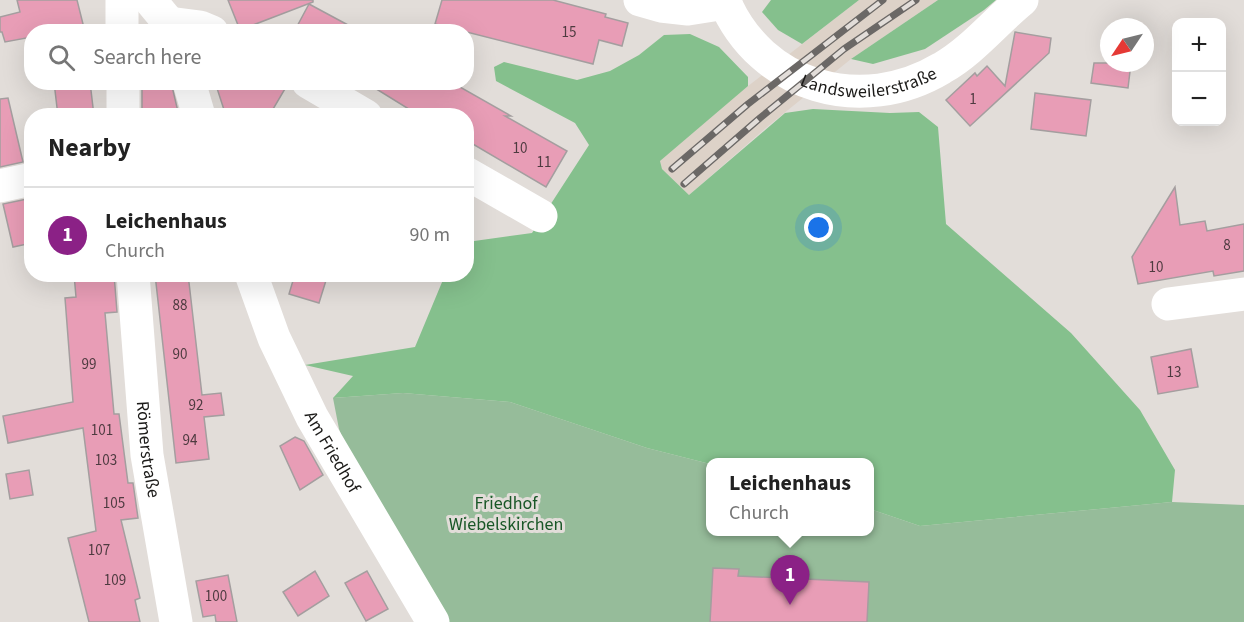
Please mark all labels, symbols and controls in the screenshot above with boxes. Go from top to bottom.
north arrow [1100,18,1154,72]
map controls [1172,18,1226,126]
button: + [1172,18,1226,72]
house number: 15 [562,22,576,43]
search box [24,24,474,90]
icon: search [45,41,78,74]
text: Search here [93,41,201,73]
street label: Landsweilerstraße [797,61,941,104]
button: − [1172,72,1226,126]
house number: 1 [969,89,977,110]
text: Nearby [48,129,131,166]
house number: 10 [513,138,527,159]
house number: 11 [537,152,551,173]
text: Leichenhaus [105,205,227,237]
your location [804,213,833,242]
text: 1 [62,221,73,249]
text: 90 m [410,221,450,249]
house number: 8 [1223,235,1231,256]
text: Church [105,237,165,265]
house number: 10 [1149,257,1163,278]
house number: 88 [173,295,187,316]
house number: 90 [173,344,187,365]
house number: 99 [82,354,96,375]
house number: 13 [1167,362,1181,383]
house number: 92 [189,395,203,416]
street label: Römerstraße [130,400,167,500]
street label: Am Friedhof [298,407,367,498]
house number: 101 [91,420,113,441]
house number: 94 [183,430,198,451]
house number: 103 [95,450,117,471]
popup [706,458,874,536]
text: Leichenhaus [729,467,851,499]
park label: Friedhof Wiebelskirchen [449,491,563,537]
house number: 105 [103,493,125,514]
text: Church [729,499,789,527]
house number: 107 [88,540,110,561]
pin: 1 [770,556,810,605]
house number: 109 [104,570,126,591]
house number: 100 [205,586,227,607]

